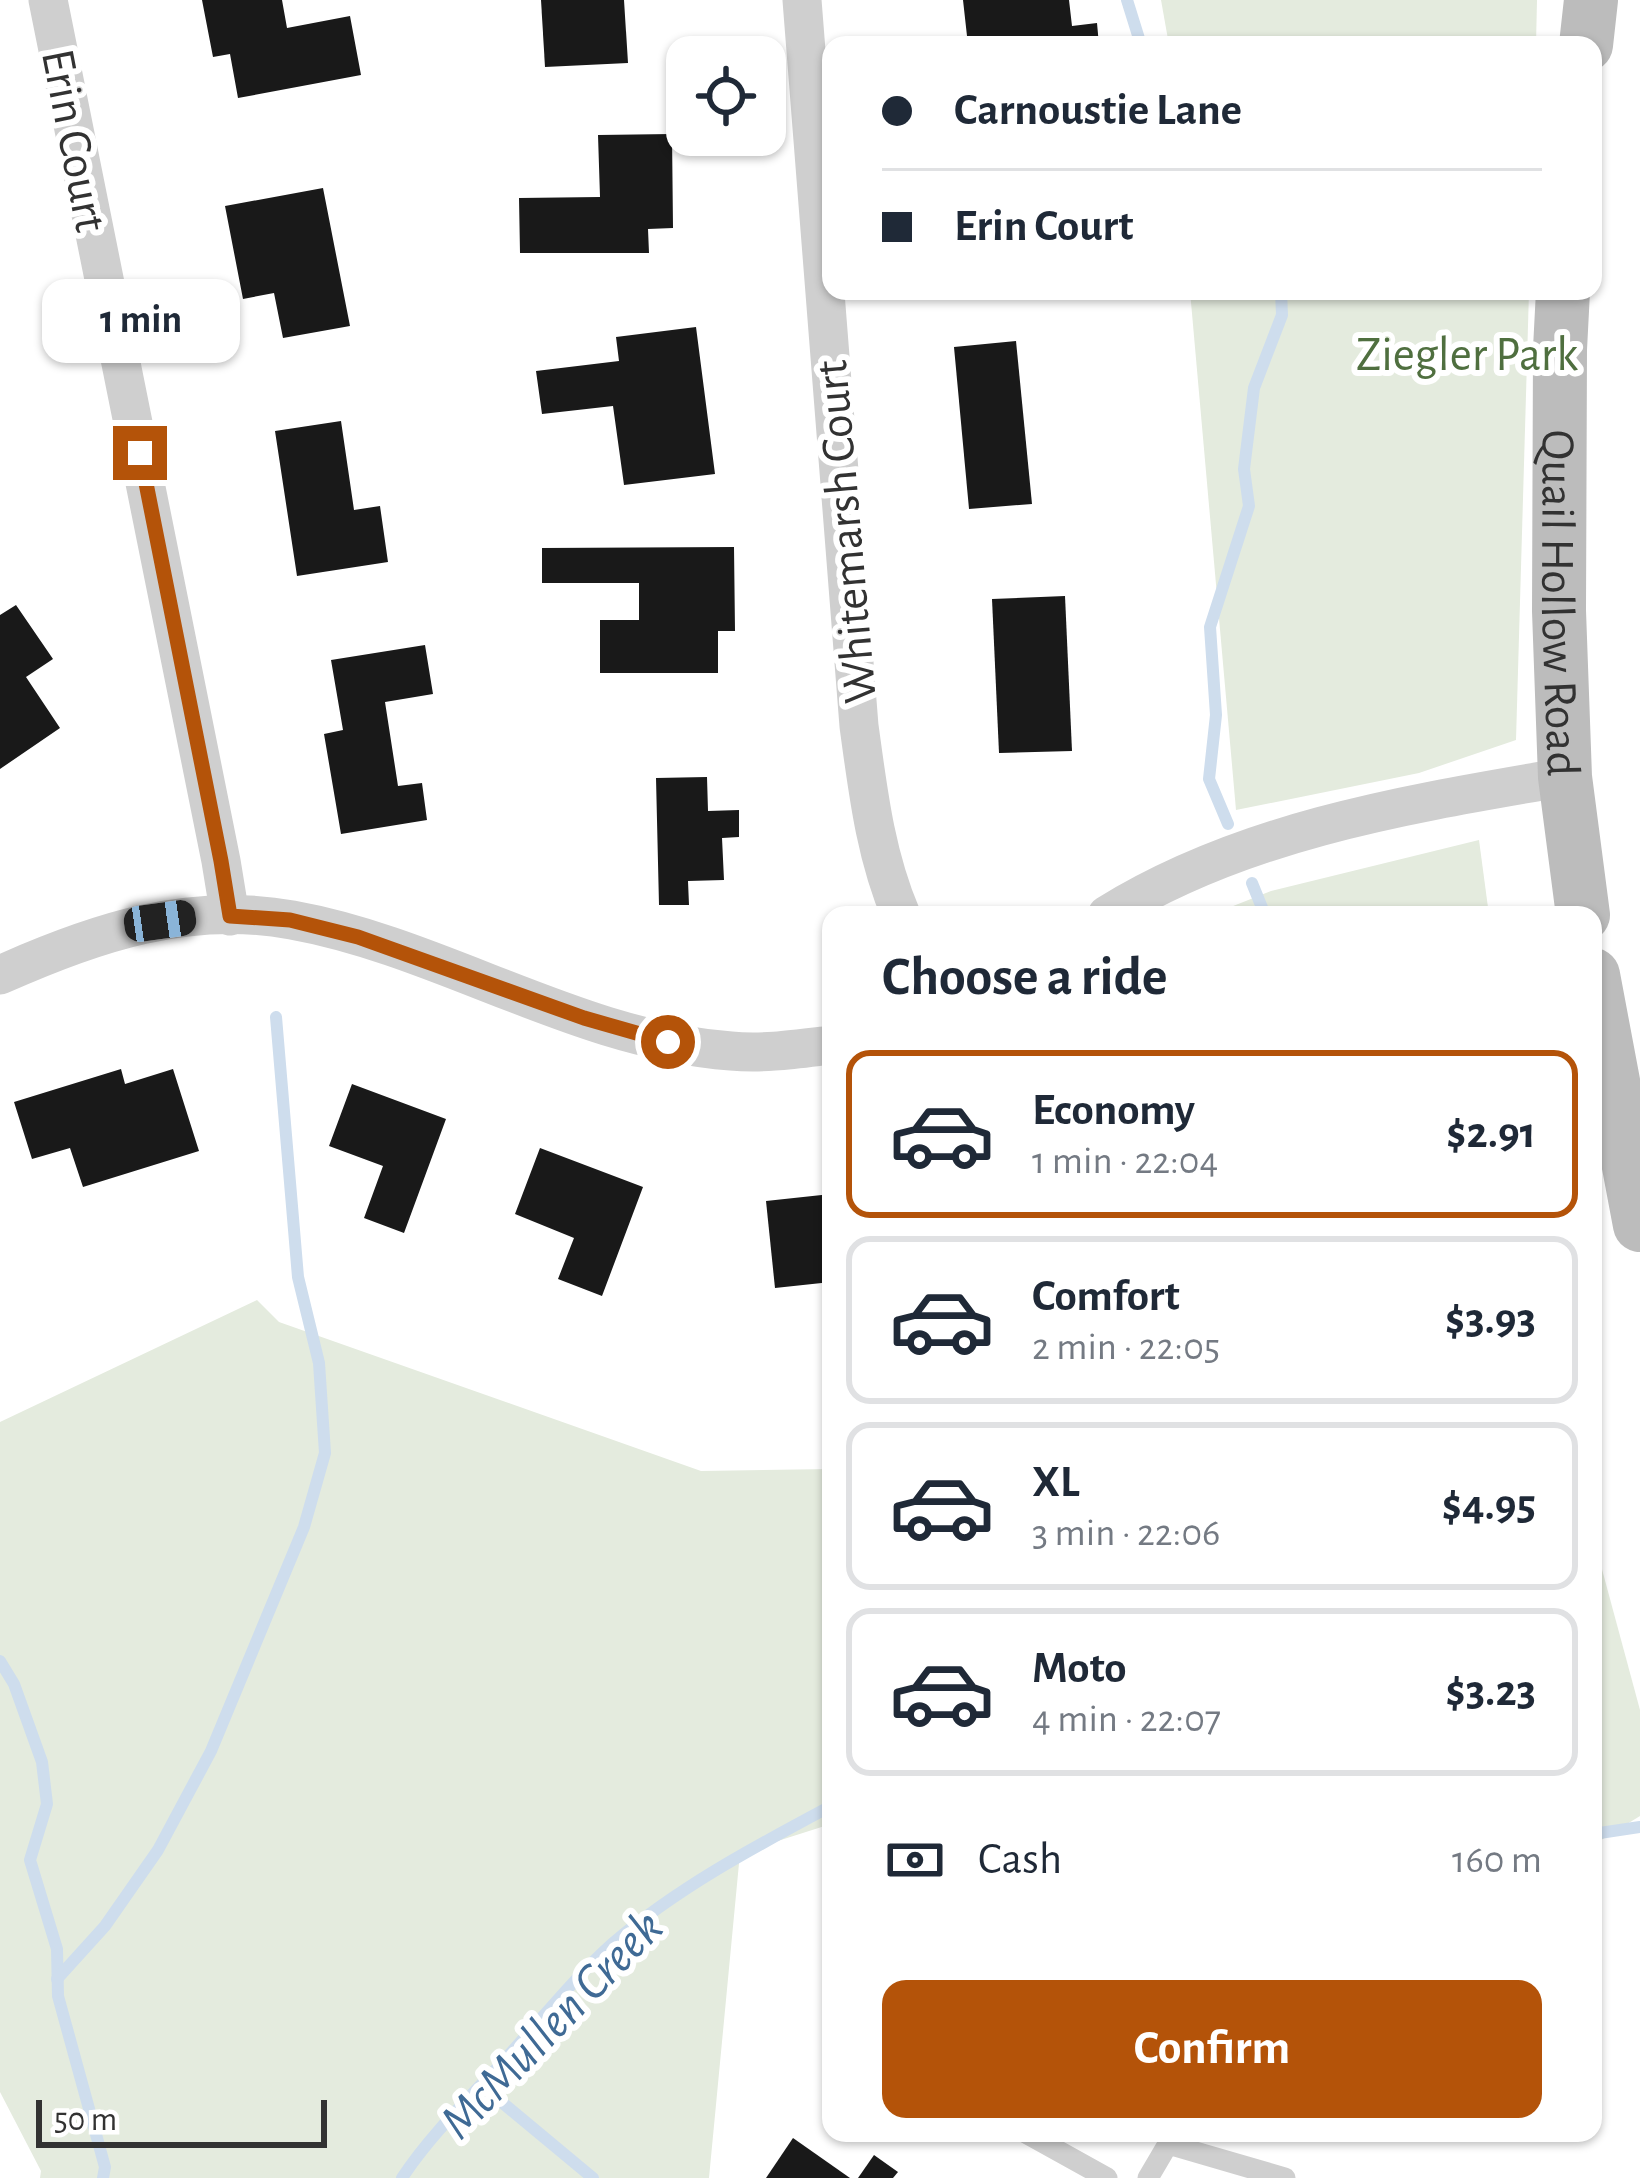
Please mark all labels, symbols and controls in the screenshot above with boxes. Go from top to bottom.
map controls [666,36,786,156]
button: locate [666,36,786,156]
street label: Erin Court [32,45,114,236]
text: Carnoustie Lane [954,88,1242,133]
text: Erin Court [954,204,1134,249]
callout: 1 min [41,279,239,363]
text: 1 min [100,301,182,340]
park label: Ziegler Park [1356,332,1578,380]
street label: Whitemarsh Court [808,358,886,705]
route end [113,426,167,480]
street label: Quail Hollow Road [1532,429,1586,777]
car [122,898,198,944]
text: Choose a ride [882,951,1168,1005]
route start [641,1015,695,1069]
icon: car [888,1080,996,1188]
text: Economy [1032,1088,1195,1133]
text: $2.91 [1446,1111,1536,1156]
text: 1 min · 22:04 [1032,1142,1218,1181]
icon: car [888,1266,996,1374]
text: Comfort [1032,1274,1180,1319]
text: $3.93 [1445,1297,1536,1342]
text: 2 min · 22:05 [1032,1328,1220,1367]
icon: car [888,1452,996,1560]
text: XL [1032,1460,1080,1505]
text: $4.95 [1442,1483,1536,1528]
text: 3 min · 22:06 [1032,1514,1220,1553]
icon: car [888,1638,996,1746]
text: Moto [1032,1646,1127,1691]
text: $3.23 [1445,1669,1536,1714]
text: 4 min · 22:07 [1032,1700,1221,1739]
icon: cash [882,1827,948,1893]
text: Cash [978,1837,1062,1882]
text: 160 m [1452,1841,1542,1880]
water label: McMullen Creek [431,1901,673,2148]
button: Confirm [882,1980,1542,2118]
scale bar [36,2094,327,2147]
text: 50 m [54,2104,117,2137]

